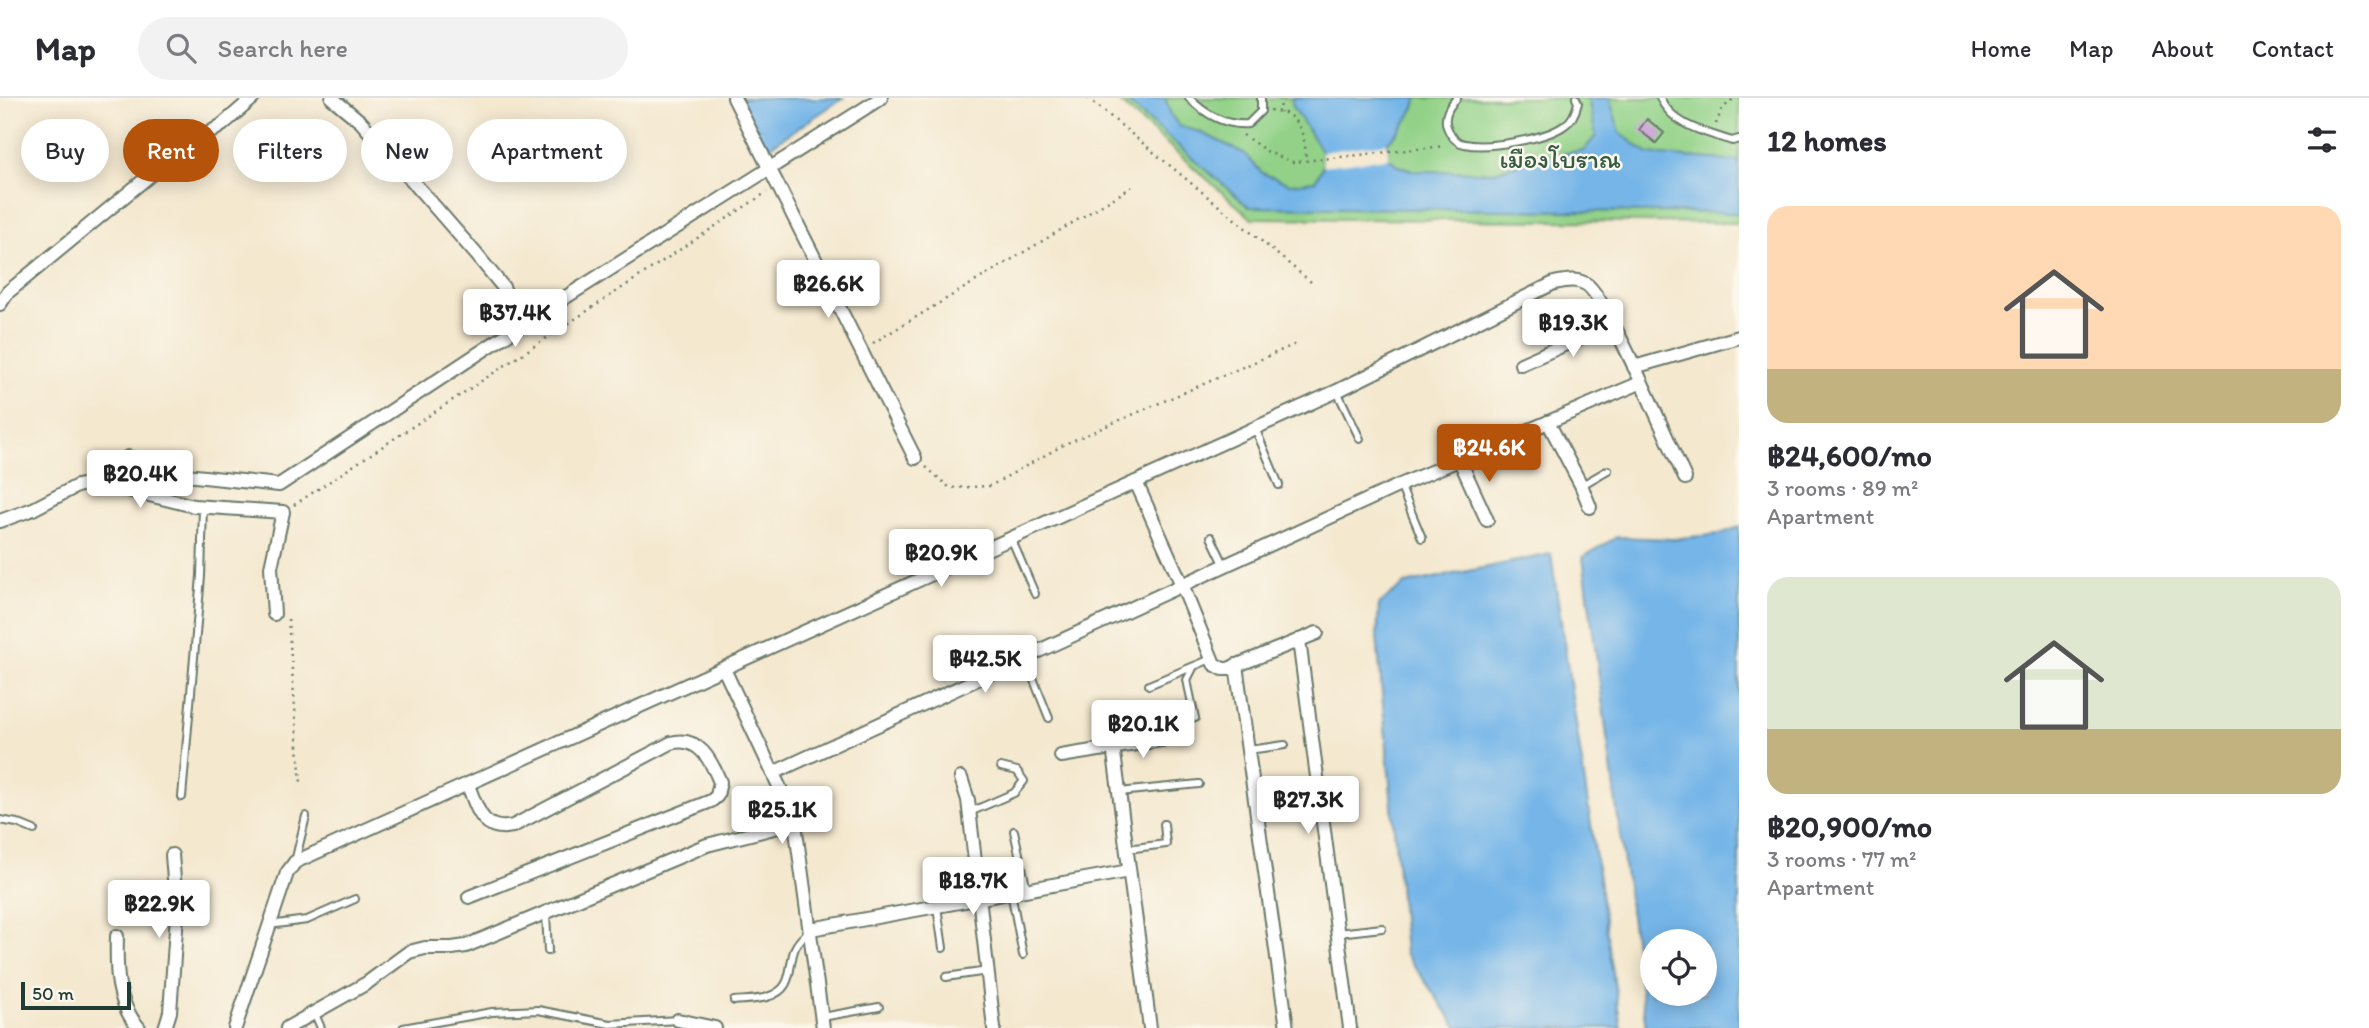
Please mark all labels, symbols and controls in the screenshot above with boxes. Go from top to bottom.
search box [138,17,628,80]
text: Map [35,29,96,68]
icon: search [162,29,200,67]
text: Search here [218,32,348,64]
text: Home [1971,34,2031,63]
text: Map [2069,34,2113,63]
text: About [2151,34,2214,63]
text: Contact [2252,34,2334,63]
chip: Buy [21,119,109,182]
chip: Rent [123,119,219,182]
chip: Filters [233,119,347,182]
chip: New [361,119,453,182]
chip: Apartment [467,119,627,182]
icon: filters [2303,121,2341,159]
text: 12 homes [1767,122,1887,159]
park label: เมืองโบราณ [1499,143,1621,175]
icon: home [1991,251,2117,377]
pin: ฿26.6K [771,260,885,320]
text: ฿26.6K [793,269,863,297]
pin: ฿37.4K [458,289,572,349]
text: ฿37.4K [479,298,551,326]
pin: ฿19.3K [1516,300,1630,359]
text: ฿19.3K [1538,308,1608,336]
pin: ฿24.6K [1432,424,1546,484]
text: ฿24.6K [1453,433,1525,461]
text: ฿24,600/mo [1767,437,1932,474]
pin: ฿20.4K [83,450,197,510]
text: ฿20.4K [103,459,177,487]
text: 3 rooms · 89 m² [1767,474,1918,502]
text: Apartment [1767,502,1874,530]
pin: ฿20.9K [884,530,998,589]
text: ฿20.9K [905,538,977,566]
icon: home [1991,622,2117,748]
pin: ฿42.5K [928,636,1042,695]
text: ฿42.5K [949,644,1021,672]
pin: ฿20.1K [1086,700,1200,760]
text: ฿20.1K [1107,709,1179,737]
pin: ฿27.3K [1251,776,1365,836]
text: ฿27.3K [1273,785,1343,813]
pin: ฿25.1K [725,786,839,846]
text: ฿25.1K [747,795,817,823]
text: ฿20,900/mo [1767,808,1932,845]
text: 3 rooms · 77 m² [1767,845,1917,873]
pin: ฿18.7K [916,858,1030,917]
text: ฿18.7K [939,866,1007,894]
text: Apartment [1767,873,1874,901]
pin: ฿22.9K [102,880,216,940]
text: ฿22.9K [124,889,194,917]
map controls [1640,929,1717,1006]
button: locate [1640,929,1717,1006]
scale bar [21,979,131,1011]
text: 50 m [32,982,74,1005]

